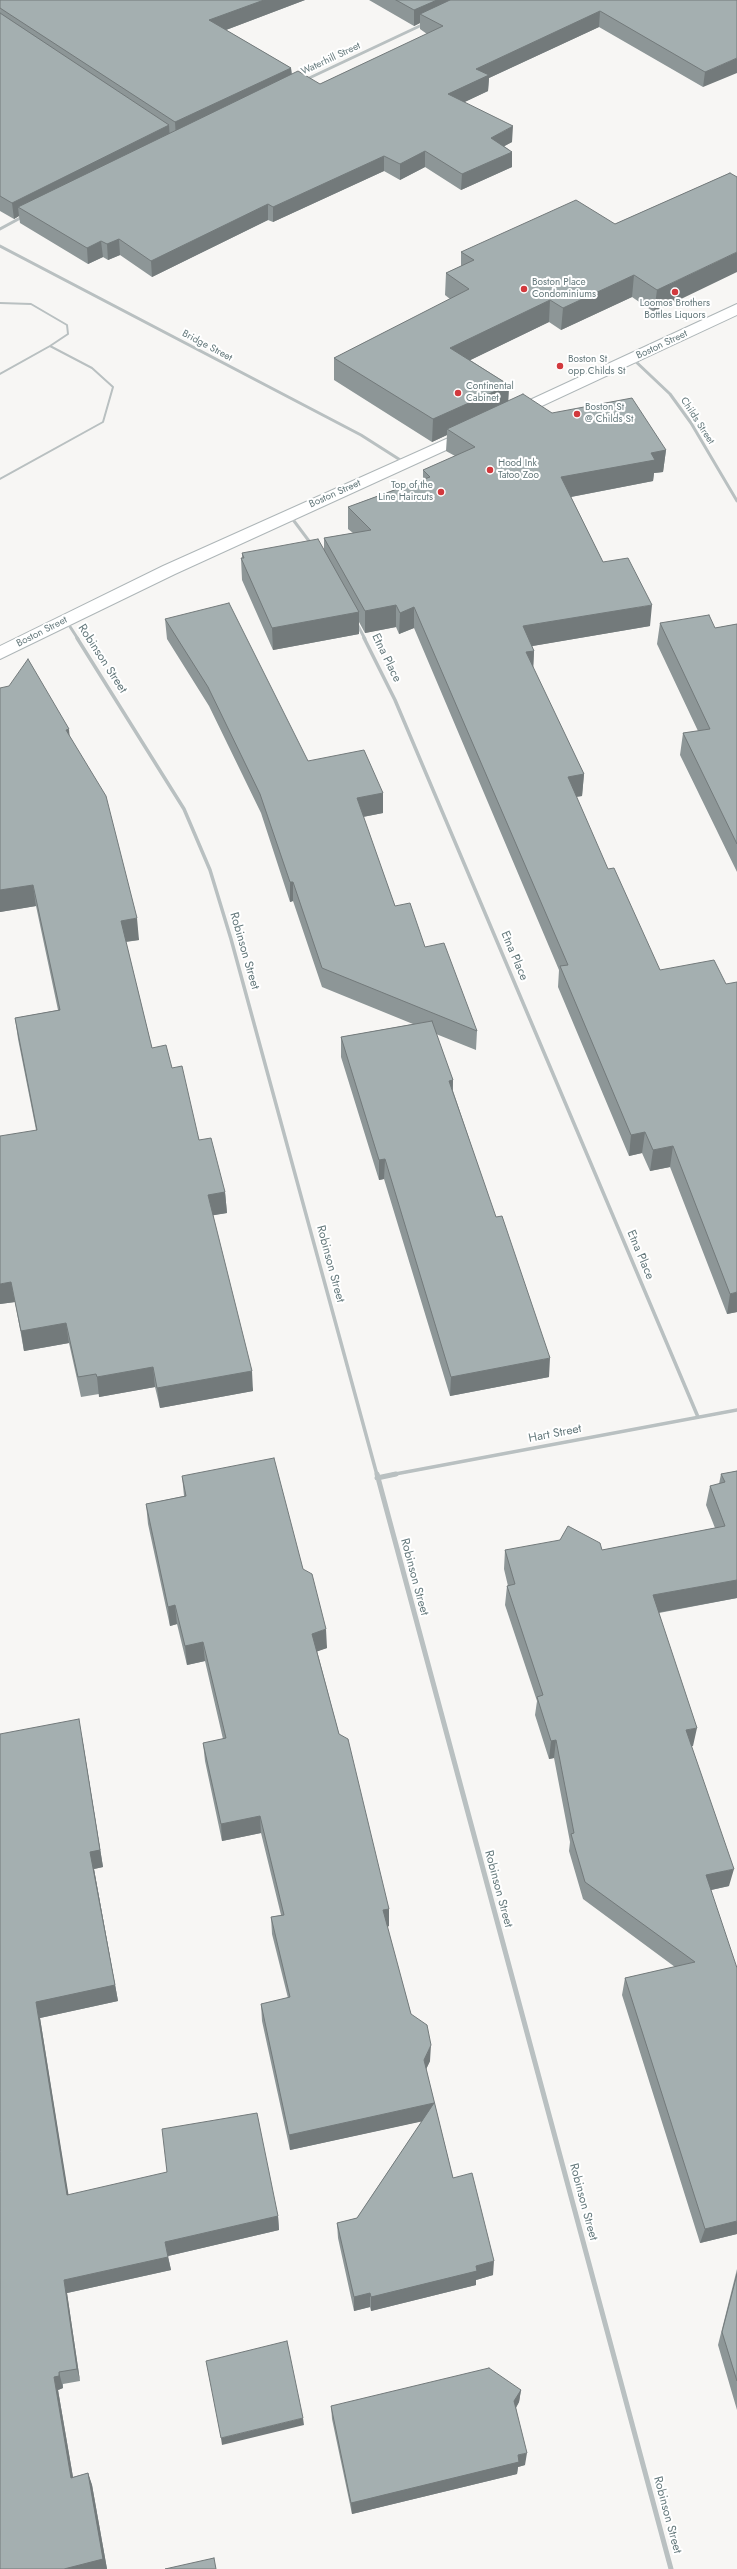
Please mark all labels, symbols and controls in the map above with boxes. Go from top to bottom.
street label: Waterhill Street [299,40,363,78]
place label: Boston Place Condominiums [532,277,596,300]
marker: Boston Place Condominiums [519,284,529,294]
marker: Loomos Brothers Bottles Liquors [670,287,680,297]
place label: Loomos Brothers Bottles Liquors [640,298,710,322]
street label: Bridge Street [180,328,234,364]
street label: Boston Street [635,328,689,362]
place label: Boston St opp Childs St [568,354,625,378]
marker: Boston St opp Childs St [555,361,565,371]
place label: Continental Cabinet [466,381,514,404]
marker: Continental Cabinet [453,388,463,398]
street label: Childs Street [677,395,717,447]
place label: Boston St @ Childs St [585,402,633,426]
marker: Boston St @ Childs St [572,409,582,419]
place label: Hood Ink Tatoo Zoo [498,458,539,482]
marker: Hood Ink Tatoo Zoo [485,465,495,475]
street label: Boston Street [307,477,363,511]
place label: Top of the Line Haircuts [378,480,433,504]
marker: Top of the Line Haircuts [436,487,446,497]
street label: Boston Street [15,614,69,650]
street label: Robinson Street [74,622,130,696]
street label: Etna Place [368,631,404,685]
street label: Robinson Street [226,911,262,991]
street label: Etna Place [497,929,531,983]
street label: Robinson Street [313,1224,347,1304]
street label: Etna Place [623,1228,657,1282]
street label: Hart Street [527,1422,583,1446]
street label: Robinson Street [397,1537,431,1617]
street label: Robinson Street [481,1849,515,1929]
street label: Robinson Street [566,2162,600,2242]
street label: Robinson Street [650,2475,684,2555]

